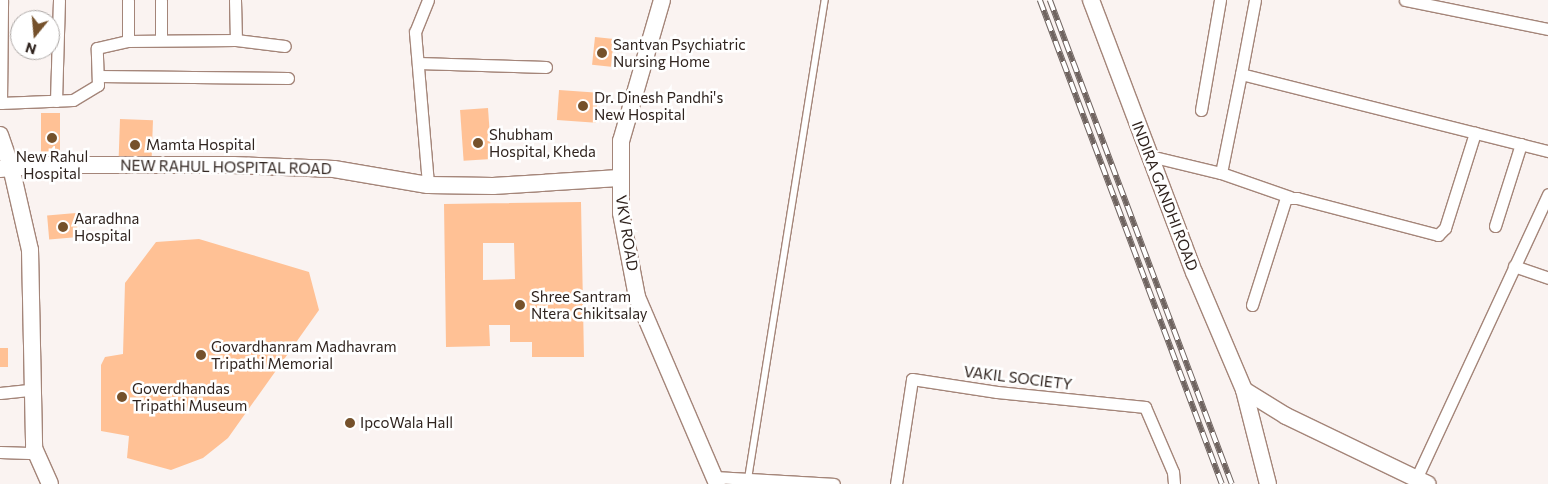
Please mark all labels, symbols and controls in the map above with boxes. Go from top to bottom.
north arrow [10,10,60,60]
place label: Santvan Psychiatric Nursing Home [613,35,746,70]
text: N [23,39,38,59]
marker: Santvan Psychiatric Nursing Home [595,46,609,60]
place label: Dr. Dinesh Pandhi's New Hospital [594,88,723,123]
marker: Dr. Dinesh Pandhi's New Hospital [576,99,590,113]
street label: INDIRA GANDHI ROAD [1128,119,1202,273]
place label: Shubham Hospital, Kheda [489,125,596,160]
marker: New Rahul Hospital [45,131,59,145]
place label: Mamta Hospital [146,136,255,154]
marker: Shubham Hospital, Kheda [471,136,485,150]
marker: Mamta Hospital [128,138,142,152]
place label: New Rahul Hospital [16,147,88,182]
street label: NEW RAHUL HOSPITAL ROAD [120,156,332,178]
street label: VKV ROAD [612,194,642,272]
place label: Aaradhna Hospital [74,209,139,244]
marker: Aaradhna Hospital [56,220,70,234]
place label: Shree Santram Ntera Chikitsalay [531,287,648,322]
marker: Shree Santram Ntera Chikitsalay [513,298,527,312]
place label: Govardhanram Madhavram Tripathi Memorial [211,337,397,372]
marker: Govardhanram Madhavram Tripathi Memorial [195,349,207,361]
street label: VAKIL SOCIETY [963,362,1073,394]
place label: Goverdhandas Tripathi Museum [132,379,247,414]
marker: Goverdhandas Tripathi Museum [116,391,128,403]
place label: IpcoWala Hall [360,414,453,432]
marker: IpcoWala Hall [344,417,356,429]

